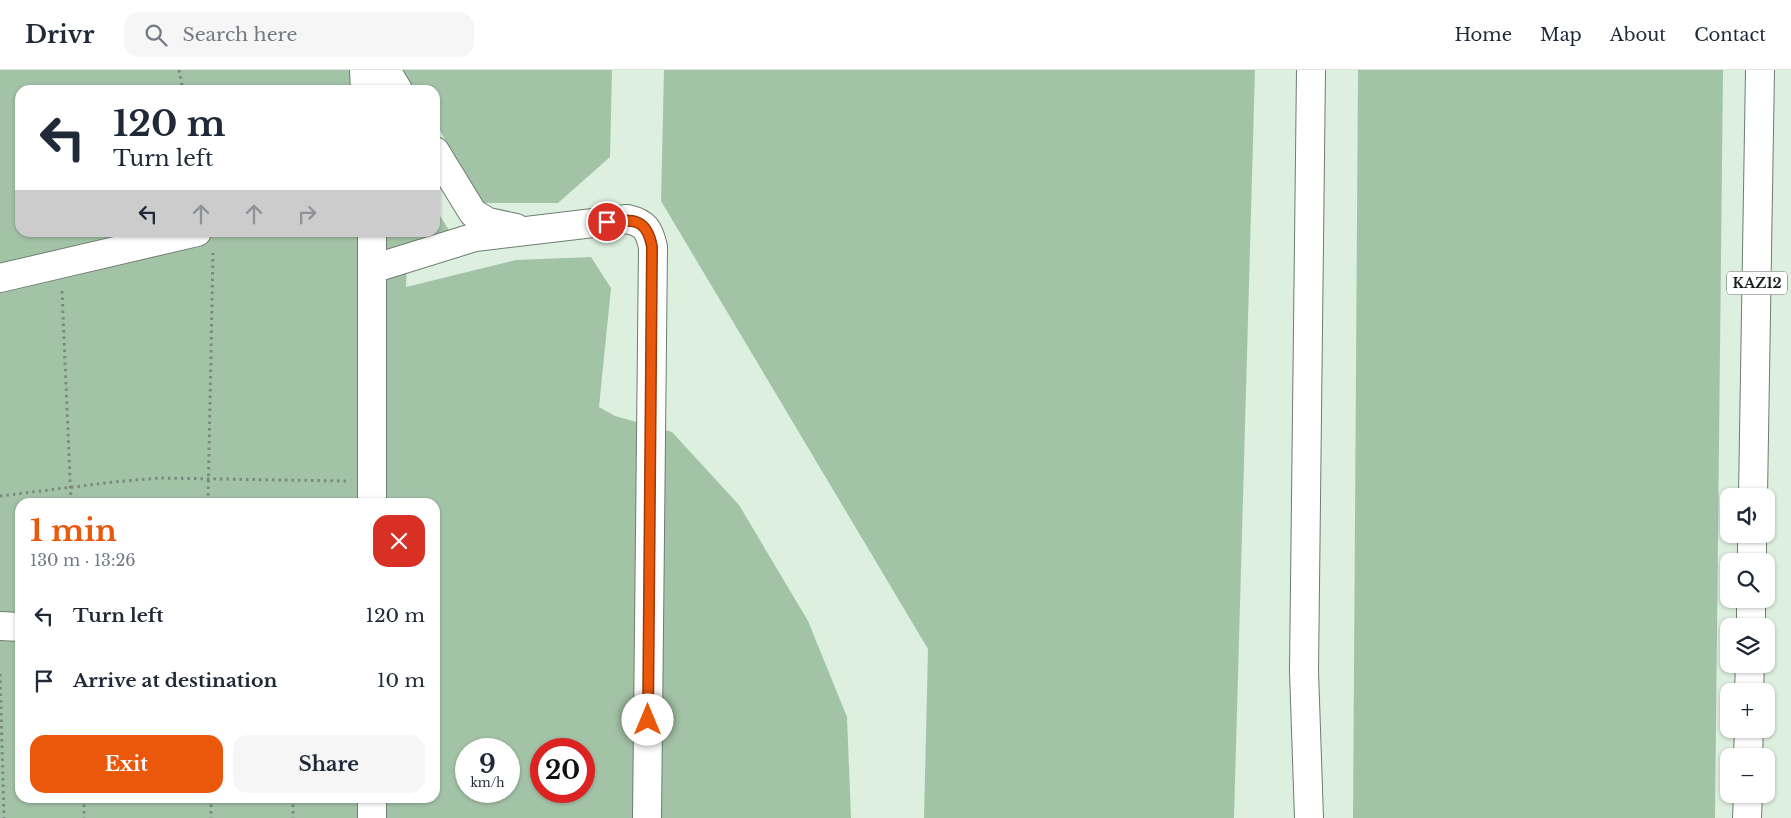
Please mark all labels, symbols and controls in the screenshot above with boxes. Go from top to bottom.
search box [124,12,474,57]
text: Drivr [25,20,94,49]
icon: search [142,21,170,49]
text: Search here [182,23,297,46]
text: Home [1454,24,1512,46]
text: Map [1540,24,1582,46]
text: About [1610,24,1666,46]
text: Contact [1694,24,1766,46]
text: 120 m [113,102,226,145]
icon: left [30,105,95,170]
text: Turn left [113,145,213,172]
icon: left [134,200,162,228]
icon: ahead [187,200,215,228]
icon: ahead [240,200,268,228]
icon: right [293,200,321,228]
pin [586,201,628,243]
icon: arrive [593,208,621,236]
road number: KAZ12 [1727,272,1787,294]
map controls [1720,488,1775,803]
button: sound [1720,488,1775,543]
text: 1 min [30,512,117,549]
button: close [373,515,425,567]
text: 130 m · 13:26 [30,550,136,570]
button: search [1720,553,1775,608]
icon: left [30,602,58,630]
text: Turn left [73,604,164,627]
text: 120 m [365,604,425,627]
button: layers [1720,618,1775,673]
icon: arrive [30,667,58,695]
text: Arrive at destination [73,669,277,692]
text: 10 m [377,669,425,692]
button: + [1720,683,1775,738]
position arrow [621,693,673,745]
button: Exit [30,735,223,793]
button: Share [233,735,425,793]
speed limit sign: 20 [530,738,595,803]
button: − [1720,748,1775,803]
text: 9 [479,749,496,780]
text: km/h [470,775,505,790]

